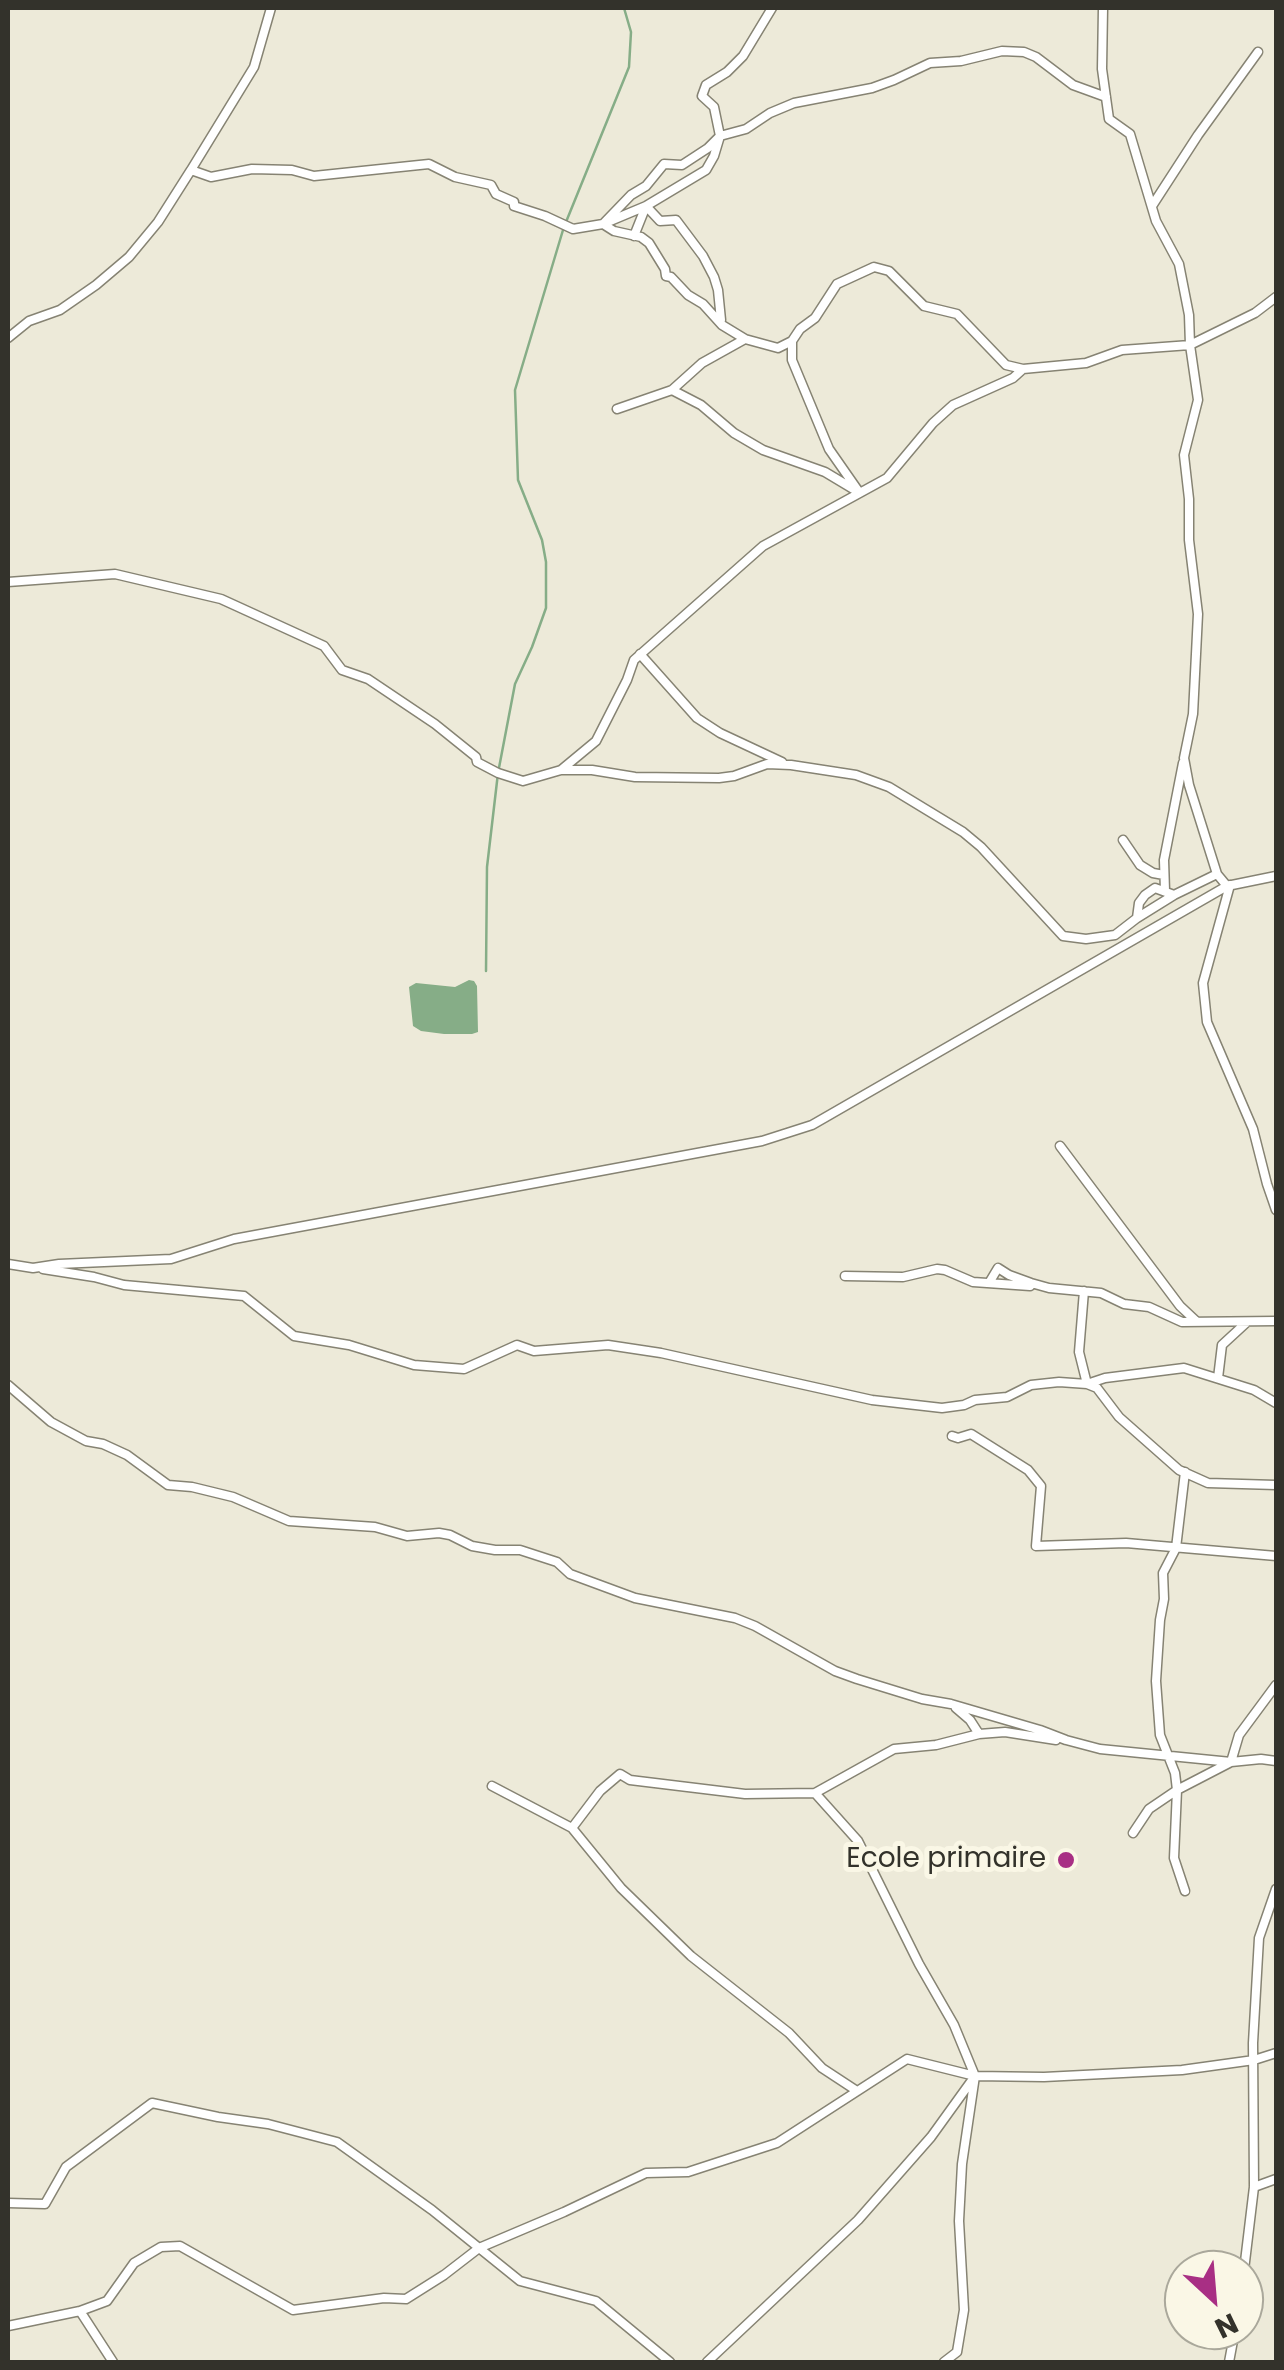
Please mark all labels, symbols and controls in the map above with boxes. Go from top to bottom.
place label: Ecole primaire [846,1843,1046,1877]
marker: Ecole primaire [1055,1849,1077,1871]
north arrow [1164,2250,1264,2350]
text: N [1208,2303,1245,2348]

